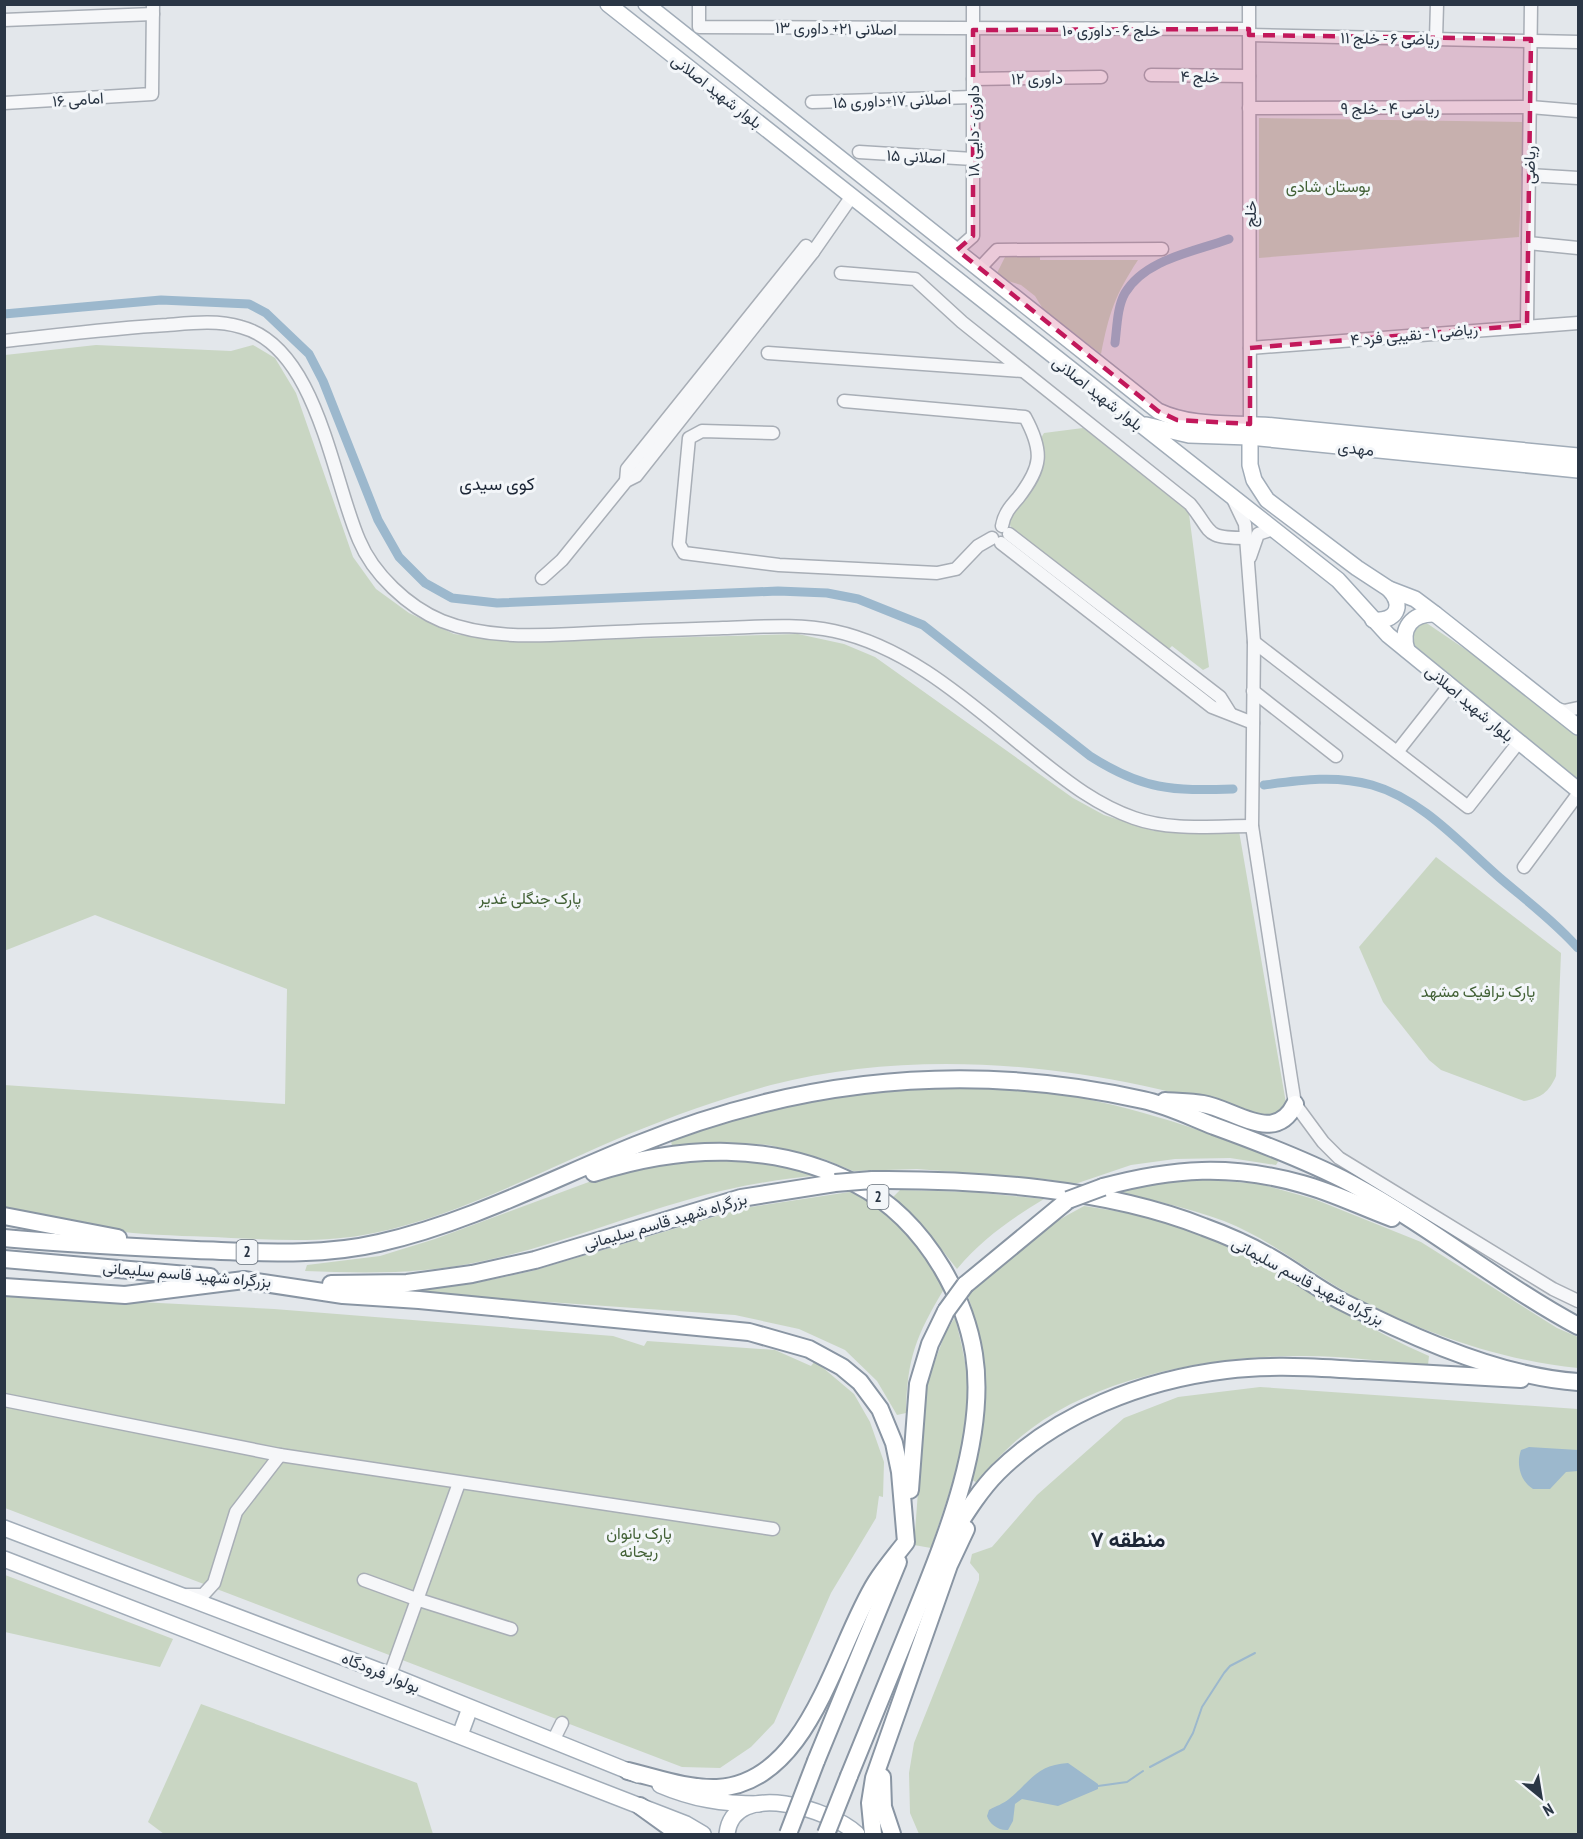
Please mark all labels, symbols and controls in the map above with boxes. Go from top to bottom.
street label: اصلانی ۲۱+ داوری ۱۳ [775,17,897,40]
street label: خلج ۶ - داوری ۱۰ [1062,20,1160,42]
street label: ریاضی ۶ - خلج ۱۱ [1340,27,1440,51]
street label: بلوار شهید اصلانی [667,49,766,133]
street label: خلج ۴ [1180,66,1220,88]
street label: داوری ۱۲ [1011,68,1063,89]
street label: داوری - دایی ۱۸ [963,85,984,177]
street label: امامی ۱۶ [52,87,104,112]
street label: اصلانی ۱۷+داوری ۱۵ [832,88,952,113]
street label: ریاضی ۴ - خلج ۹ [1340,98,1440,120]
street label: اصلانی ۱۵ [886,144,946,169]
street label: ریاضی [1519,146,1540,184]
park label: بوستان شادی [1286,176,1370,197]
street label: خلج [1240,200,1262,227]
street label: ریاضی ۱ - نقیبی فرد ۴ [1349,318,1479,351]
street label: بلوار شهید اصلانی [1048,351,1147,435]
street label: مهدی [1337,436,1375,461]
district label: کوی سیدی [459,472,535,495]
street label: بلوار شهید اصلانی [1421,660,1518,747]
park label: پارک جنگلی غدیر [478,888,581,910]
park label: پارک ترافیک مشهد [1421,981,1535,1003]
road number: 2 [868,1185,888,1209]
street label: بزرگراه شهید قاسم سلیمانی [581,1188,749,1255]
street label: بزرگراه شهید قاسم سلیمانی [1228,1232,1387,1330]
road number: 2 [236,1240,258,1264]
street label: بزرگراه شهید قاسم سلیمانی [102,1257,272,1292]
park label: پارک بانوان ریحانه [606,1523,672,1562]
district label: منطقه ۷ [1091,1525,1165,1553]
street label: بولوار فرودگاه [339,1647,423,1698]
north arrow [1511,1767,1571,1827]
text: N [1540,1799,1557,1821]

